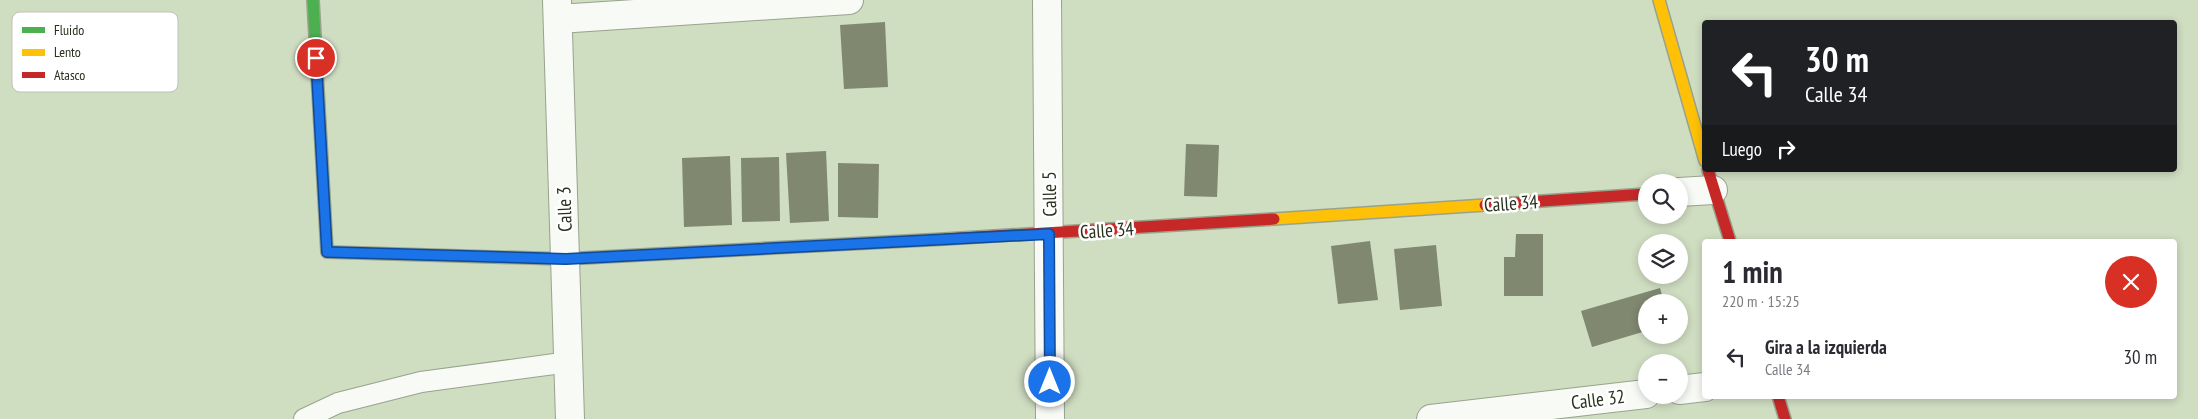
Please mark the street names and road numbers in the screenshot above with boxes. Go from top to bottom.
street label: Calle 5 [1037,171,1061,217]
street label: Calle 3 [551,186,577,232]
street label: Calle 34 [1483,189,1539,217]
street label: Calle 34 [1079,216,1135,244]
street label: Calle 32 [1570,384,1626,414]

